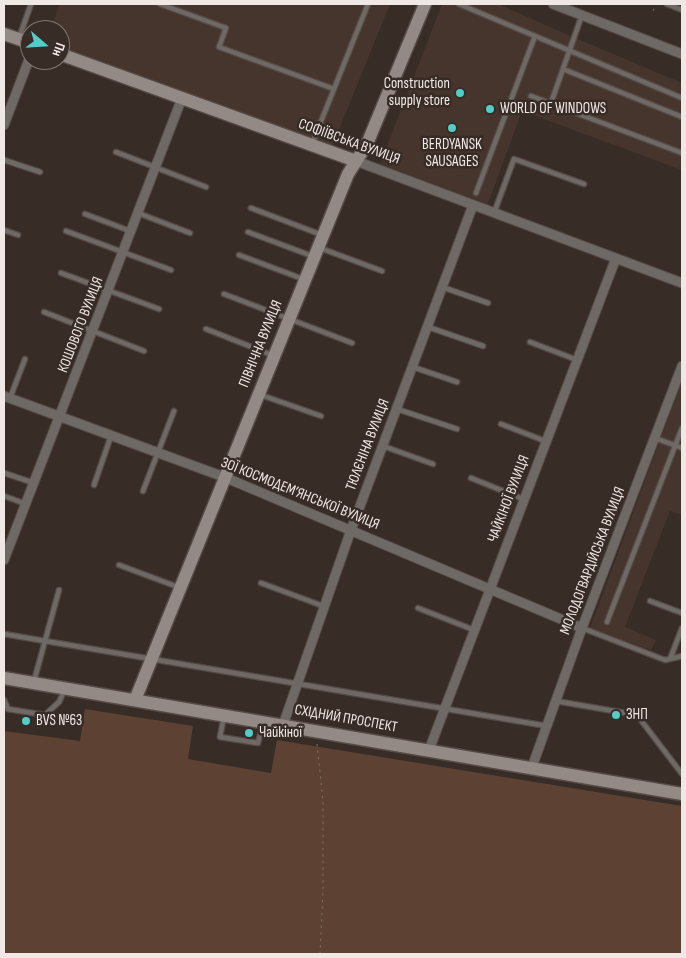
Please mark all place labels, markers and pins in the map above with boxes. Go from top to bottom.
place label: Construction supply store [384,75,450,110]
marker: Construction supply store [454,87,466,99]
place label: WORLD OF WINDOWS [500,100,606,118]
marker: WORLD OF WINDOWS [484,103,496,115]
marker: BERDYANSK SAUSAGES [446,122,458,134]
place label: BERDYANSK SAUSAGES [422,136,482,171]
place label: ЗНП [626,706,648,724]
marker: ЗНП [610,709,622,721]
place label: BVS №63 [36,712,82,730]
marker: BVS №63 [20,715,32,727]
place label: Чайкіної [259,724,302,742]
marker: Чайкіної [243,727,255,739]

